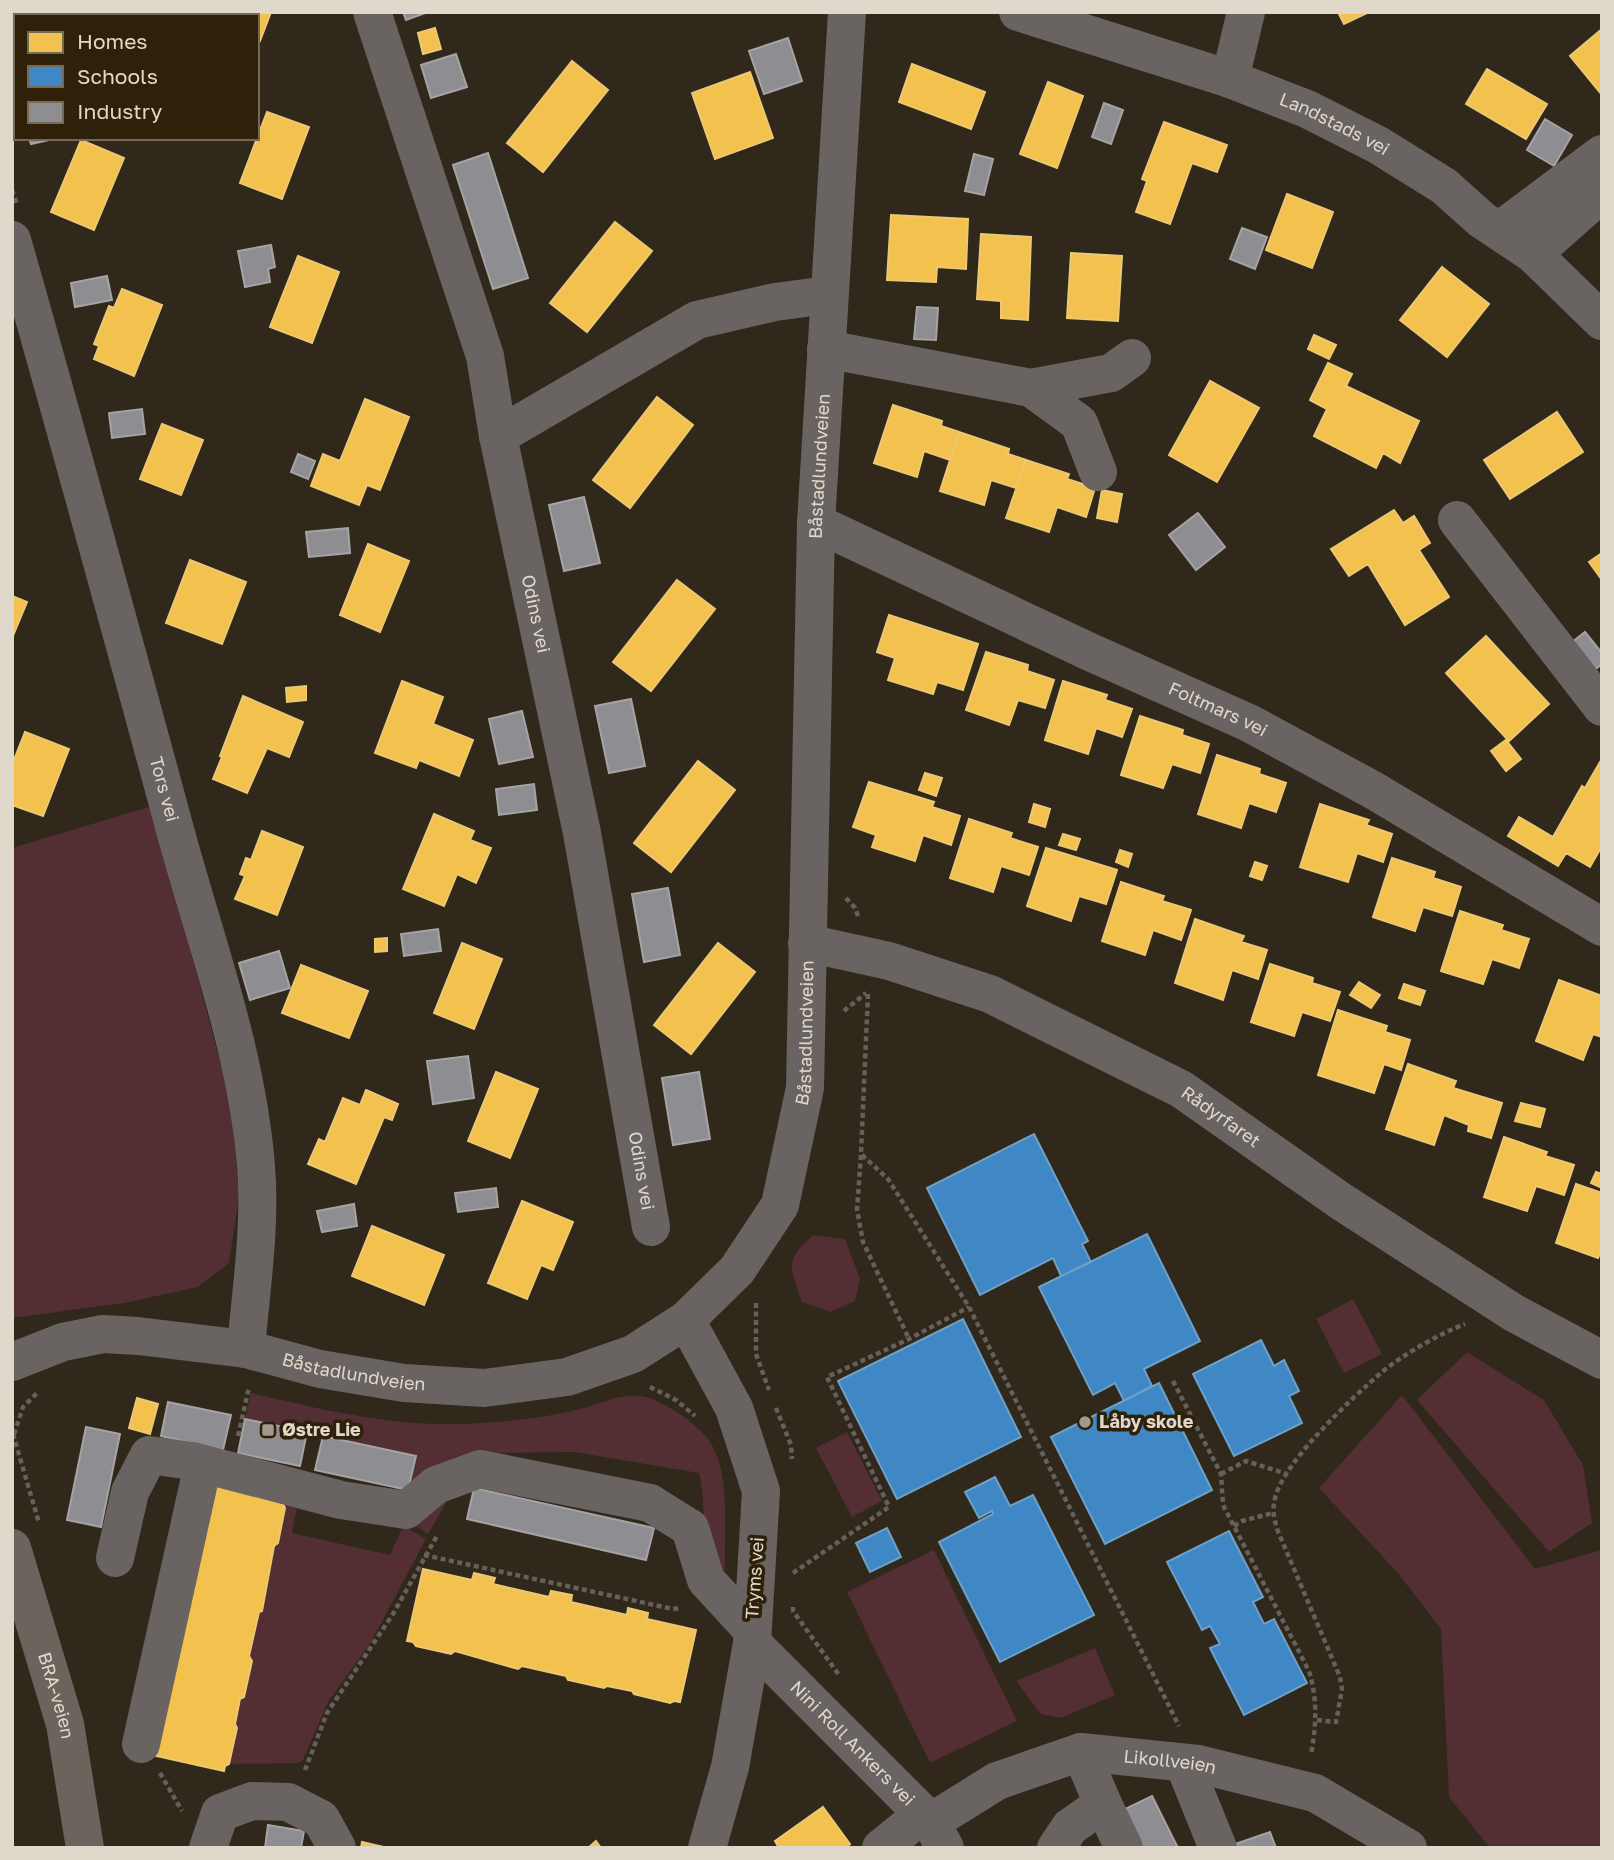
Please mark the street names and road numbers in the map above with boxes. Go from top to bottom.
street label: Landstads vei [1276,87,1394,159]
street label: Båstadlundveien [804,393,834,539]
street label: Odins vei [518,573,556,655]
street label: Foltmars vei [1165,677,1272,741]
street label: Tors vei [146,754,184,824]
street label: Båstadlundveien [790,960,817,1107]
street label: Rådyrfaret [1177,1081,1265,1151]
street label: Odins vei [624,1130,660,1212]
street label: Båstadlundveien [280,1347,426,1394]
street label: Tryms vei [740,1536,768,1620]
street label: BRA-veien [34,1649,79,1740]
street label: Nini Roll Ankers vei [786,1676,920,1810]
street label: Likollveien [1122,1744,1219,1778]

